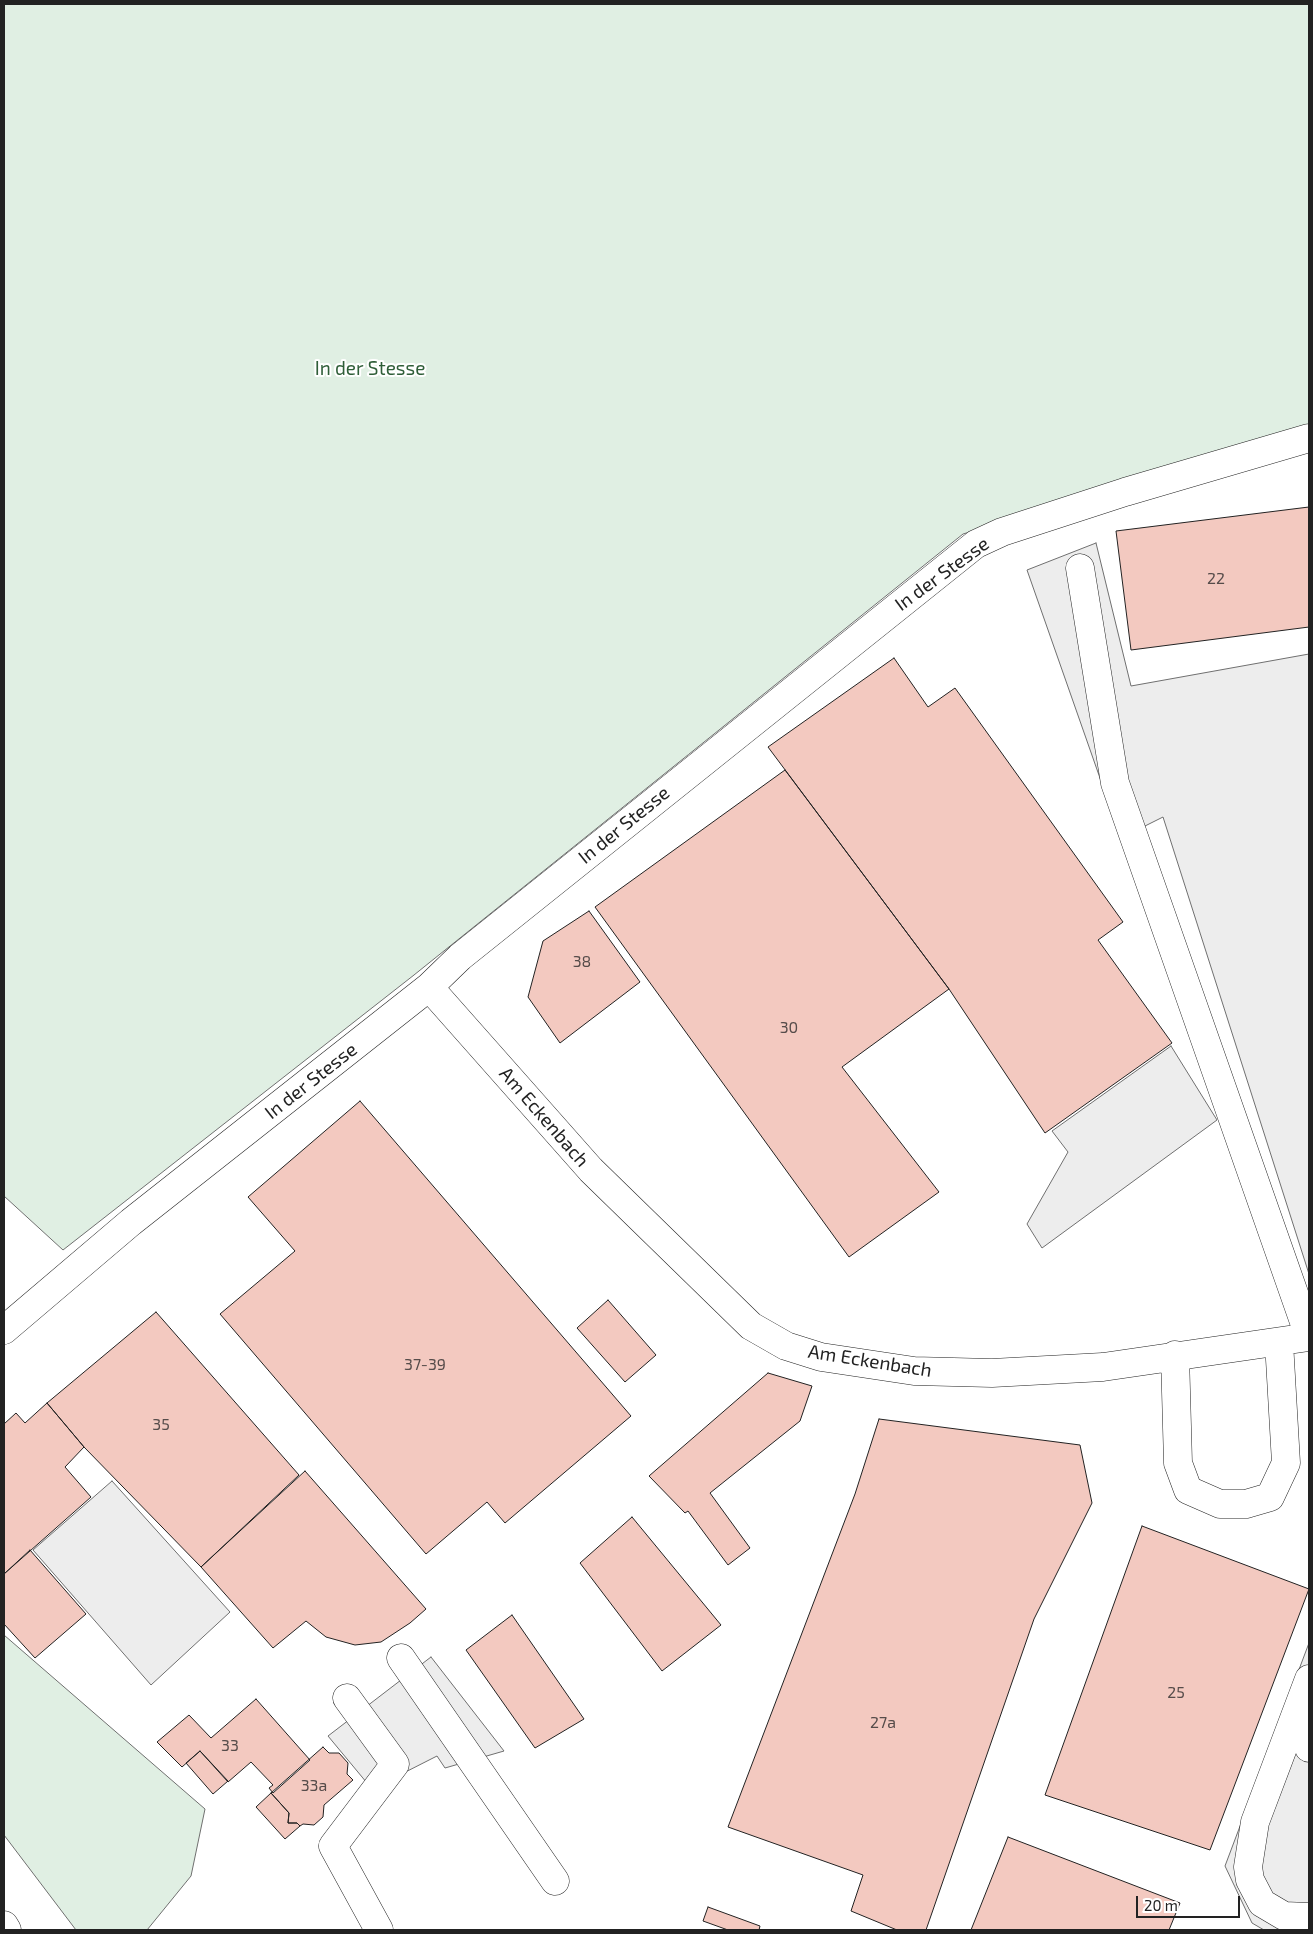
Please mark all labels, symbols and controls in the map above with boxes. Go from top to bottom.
park label: In der Stesse [315,358,425,380]
street label: In der Stesse [891,532,993,616]
house number: 22 [1207,569,1225,589]
street label: In der Stesse [574,781,674,869]
house number: 38 [573,952,591,972]
house number: 30 [780,1018,798,1038]
street label: In der Stesse [260,1038,362,1124]
street label: Am Eckenbach [494,1062,594,1172]
street label: Am Eckenbach [807,1340,933,1382]
house number: 37-39 [404,1355,446,1375]
house number: 35 [152,1415,170,1435]
house number: 25 [1167,1683,1185,1703]
house number: 27a [870,1713,896,1733]
house number: 33 [221,1736,239,1756]
house number: 33a [301,1776,327,1796]
scale bar [1138,1886,1242,1918]
text: 20 m [1144,1896,1178,1914]

